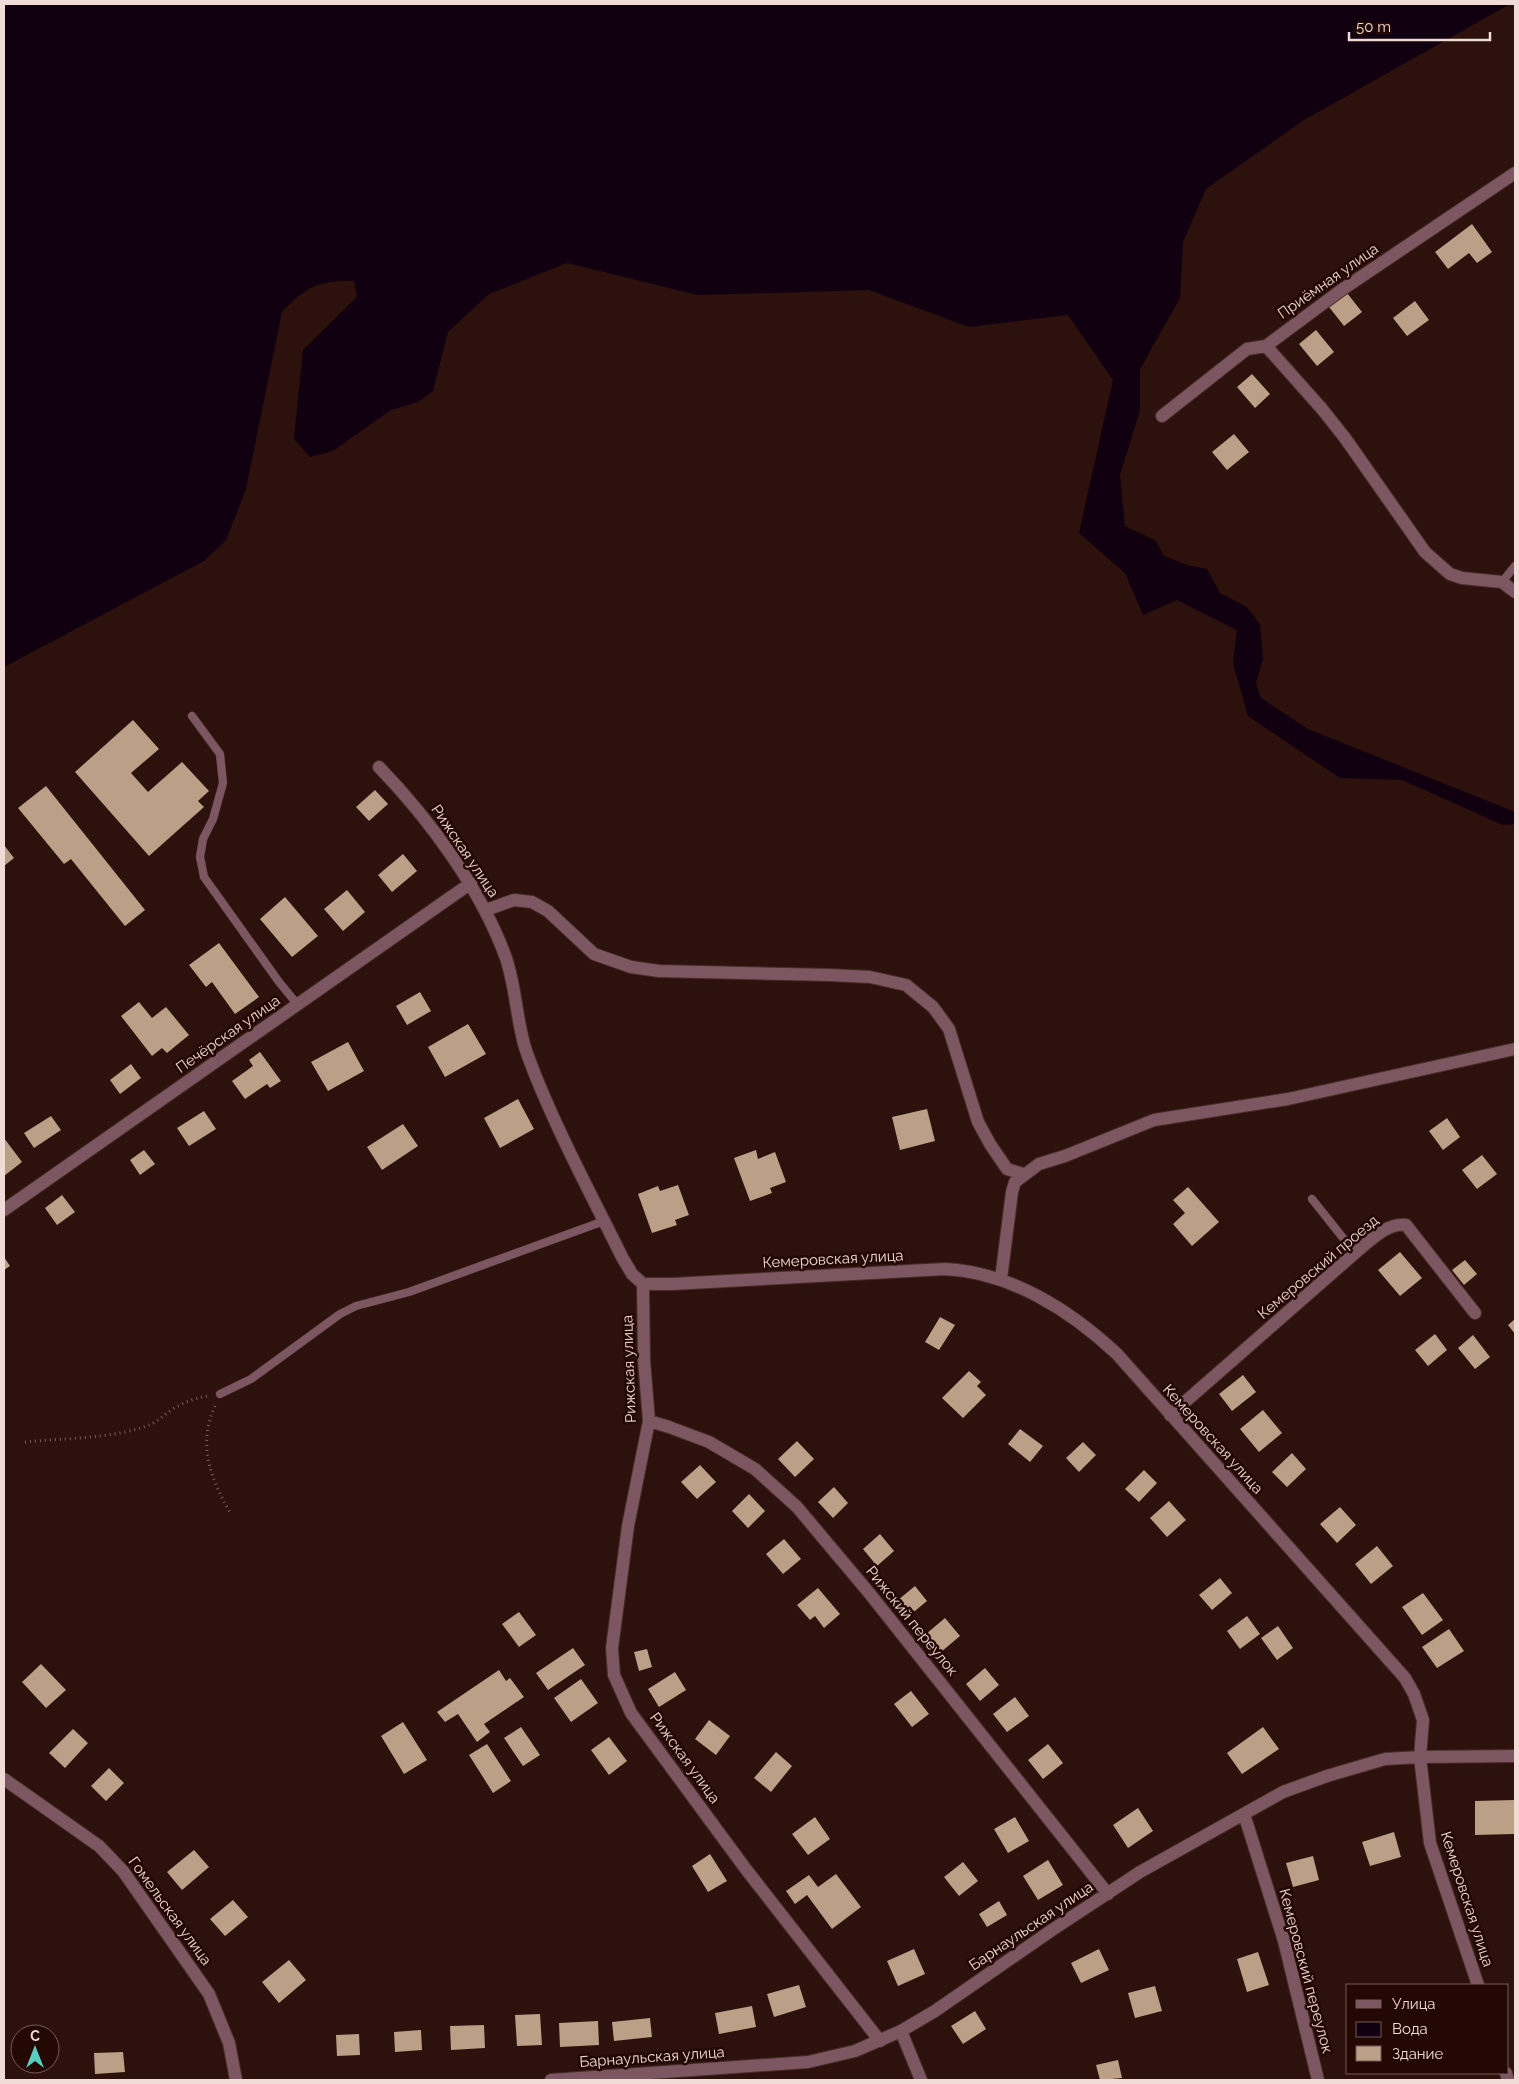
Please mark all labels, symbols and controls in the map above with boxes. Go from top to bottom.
scale bar [1349,10,1490,42]
text: 50 m [1356,18,1391,36]
street label: Приёмная улица [1274,240,1382,322]
street label: Рижская улица [427,801,503,901]
street label: Печёрская улица [172,991,284,1077]
street label: Кемеровский проезд [1254,1211,1382,1323]
street label: Кемеровская улица [762,1246,904,1272]
street label: Рижская улица [618,1315,640,1423]
street label: Кемеровская улица [1159,1381,1267,1497]
street label: Рижский переулок [862,1562,962,1680]
street label: Рижская улица [646,1709,724,1807]
street label: Кемеровская улица [1437,1829,1497,1969]
street label: Гомельская улица [125,1853,215,1969]
street label: Барнаульская улица [966,1878,1096,1974]
street label: Кемеровский переулок [1275,1887,1337,2055]
legend [1346,1984,1509,2074]
text: Улица [1392,1995,1436,2013]
text: Вода [1392,2020,1428,2038]
north arrow [10,2024,60,2074]
text: С [30,2028,40,2044]
street label: Барнаульская улица [579,2043,725,2071]
text: Здание [1392,2045,1444,2063]

